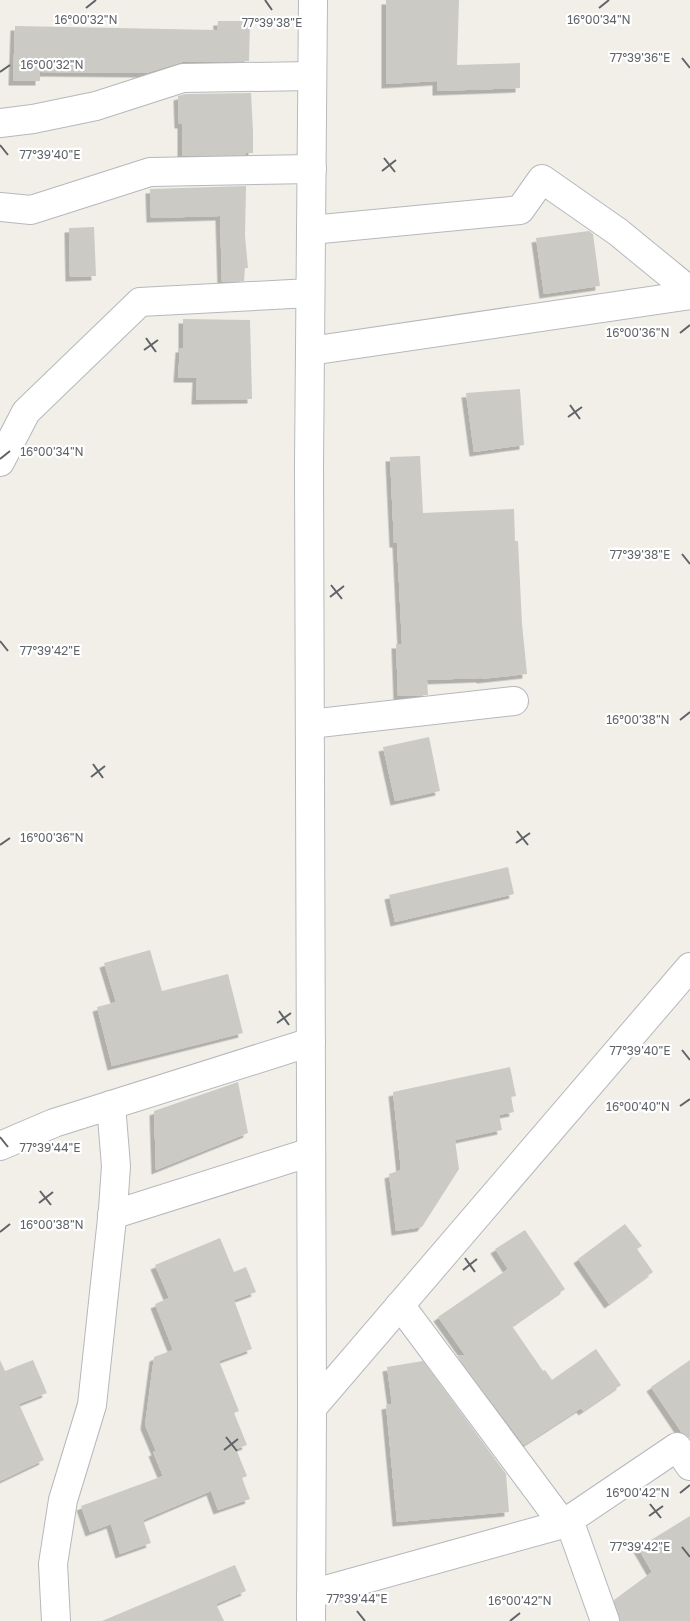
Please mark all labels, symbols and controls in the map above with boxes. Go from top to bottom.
text: 16°00'32"N [54,12,118,27]
text: 16°00'34"N [567,12,631,27]
text: 77°39'38"E [242,15,302,30]
text: 77°39'36"E [610,50,670,65]
text: 16°00'32"N [20,57,84,72]
text: 77°39'40"E [19,147,81,162]
text: 16°00'36"N [606,325,670,340]
text: 16°00'34"N [20,444,84,459]
text: 77°39'38"E [610,547,670,562]
text: 77°39'42"E [20,643,80,658]
text: 16°00'38"N [606,712,670,727]
text: 16°00'36"N [20,830,84,845]
text: 77°39'40"E [609,1043,671,1058]
text: 16°00'40"N [606,1099,670,1114]
text: 77°39'44"E [20,1140,80,1155]
text: 16°00'38"N [20,1217,84,1232]
text: 16°00'42"N [606,1485,670,1500]
text: 77°39'42"E [610,1539,670,1554]
text: 77°39'44"E [327,1591,387,1606]
text: 16°00'42"N [488,1593,552,1608]

